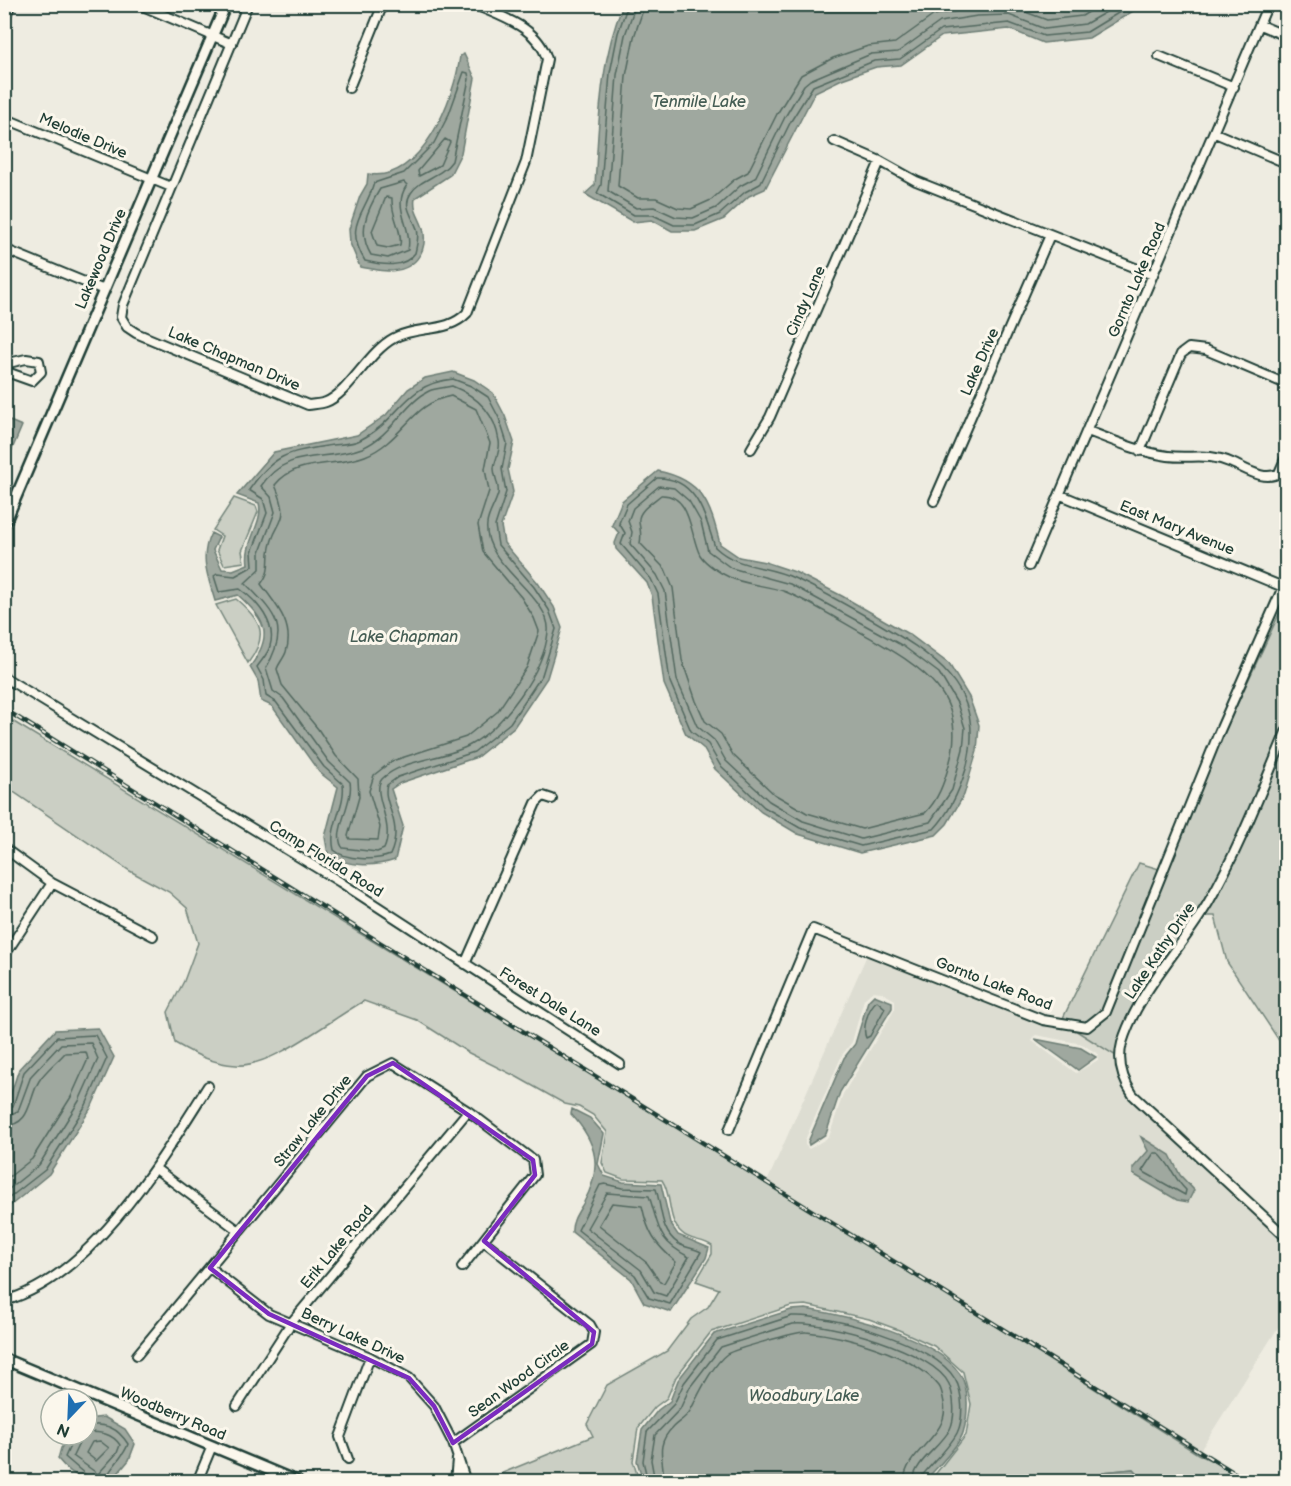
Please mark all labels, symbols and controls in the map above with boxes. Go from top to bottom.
water label: Tenmile Lake [652,93,746,112]
street label: Melodie Drive [36,109,130,163]
street label: Lakewood Drive [71,206,131,312]
street label: Gornto Lake Road [1104,220,1170,340]
street label: Cindy Lane [782,263,830,339]
street label: Lake Chapman Drive [165,323,303,395]
street label: Lake Drive [957,325,1003,399]
street label: East Mary Avenue [1117,496,1237,560]
water label: Lake Chapman [350,628,458,647]
street label: Camp Florida Road [265,816,387,902]
street label: Lake Kathy Drive [1121,899,1199,1003]
street label: Gornto Lake Road [933,953,1055,1015]
street label: Forest Dale Lane [496,963,605,1041]
street label: Straw Lake Drive [270,1071,356,1171]
street label: Erik Lake Road [297,1201,377,1293]
street label: Berry Lake Drive [298,1304,408,1368]
street label: Sean Wood Circle [465,1336,573,1422]
street label: Woodberry Road [117,1383,229,1445]
north arrow [39,1387,99,1447]
water label: Woodbury Lake [749,1387,859,1406]
text: N [54,1418,73,1441]

